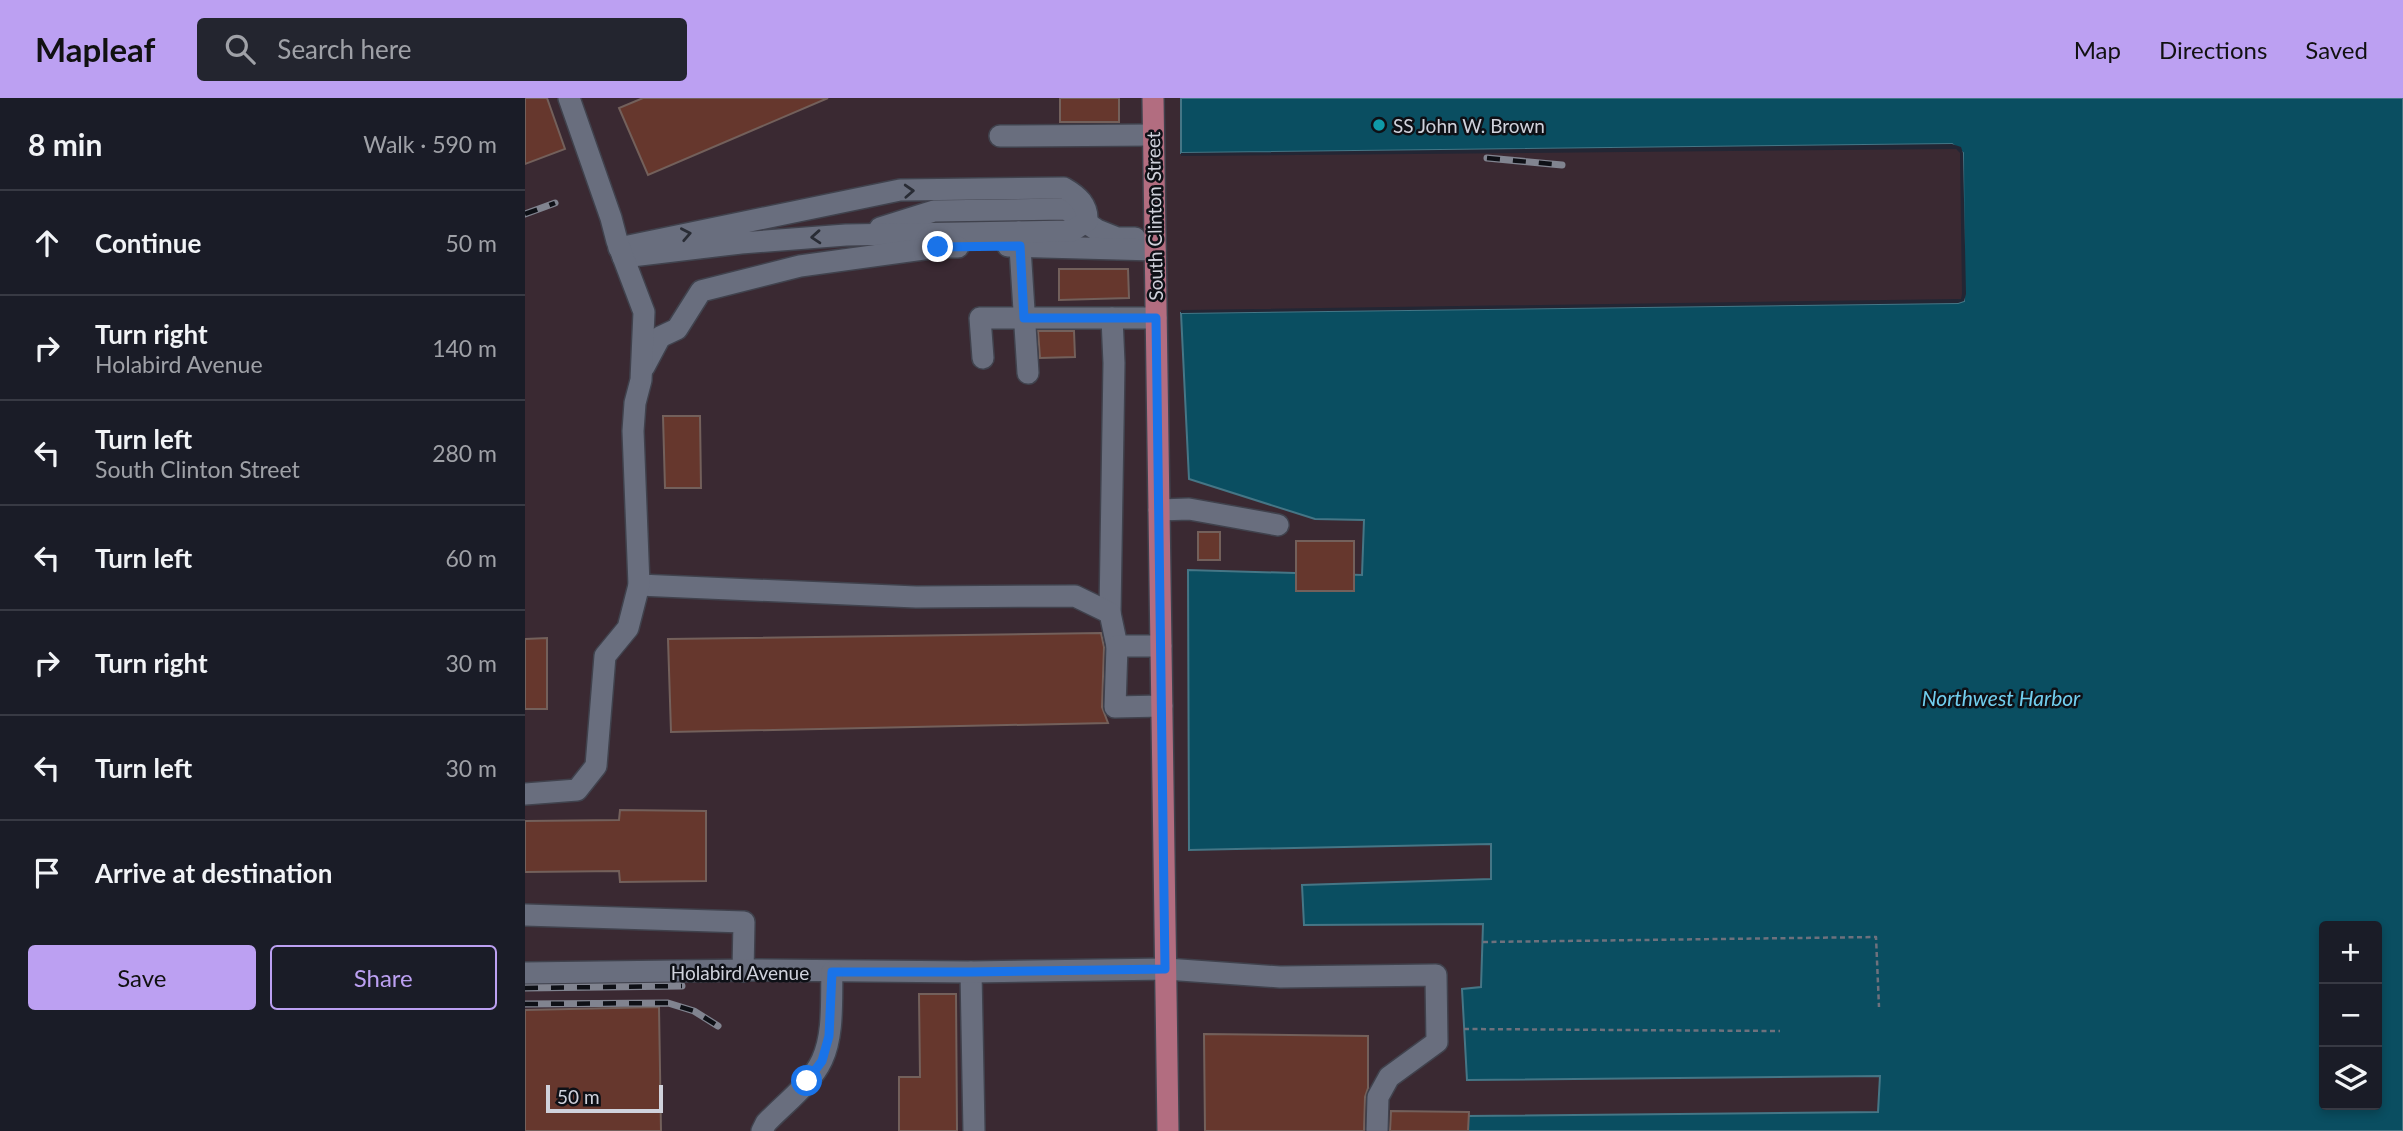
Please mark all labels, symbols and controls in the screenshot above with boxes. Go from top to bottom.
search box [197,18,687,81]
text: Mapleaf [35,29,155,69]
icon: search [221,30,259,68]
text: Search here [277,33,411,65]
text: Map [2074,35,2121,64]
text: Directions [2159,35,2267,64]
text: Saved [2305,35,2368,64]
place label: SS John W. Brown [1393,114,1545,137]
marker: SS John W. Brown [1371,117,1387,133]
text: 8 min [28,126,102,162]
text: Walk · 590 m [363,130,497,158]
street label: South Clinton Street [1141,131,1167,301]
one-way arrow [904,183,915,198]
icon: ahead [28,224,66,262]
text: Continue [95,227,201,259]
one-way arrow [680,227,692,242]
text: 50 m [446,229,497,257]
one-way arrow [810,229,821,244]
route end [922,231,953,262]
text: Turn right [95,318,208,350]
icon: right [28,329,66,367]
text: 140 m [432,334,497,362]
text: Holabird Avenue [95,350,263,378]
text: Turn left [95,423,192,455]
icon: left [28,434,66,472]
text: 280 m [432,439,497,467]
text: South Clinton Street [95,455,300,483]
icon: left [28,539,66,577]
text: Turn left [95,542,192,574]
text: 60 m [446,544,497,572]
icon: right [28,644,66,682]
text: Turn right [95,647,208,679]
text: 30 m [446,649,497,677]
water label: Northwest Harbor [1922,685,2081,710]
icon: left [28,749,66,787]
text: Turn left [95,752,192,784]
text: 30 m [446,754,497,782]
icon: arrive [28,854,66,892]
text: Arrive at destination [95,857,332,889]
map controls [2319,921,2382,1110]
button: + [2319,921,2382,984]
button: Save [28,945,256,1010]
button: Share [270,945,497,1010]
street label: Holabird Avenue [671,961,809,984]
button: − [2319,984,2382,1047]
button: layers [2319,1047,2382,1110]
route start [791,1065,822,1096]
scale bar [546,1082,663,1114]
text: 50 m [557,1085,600,1108]

